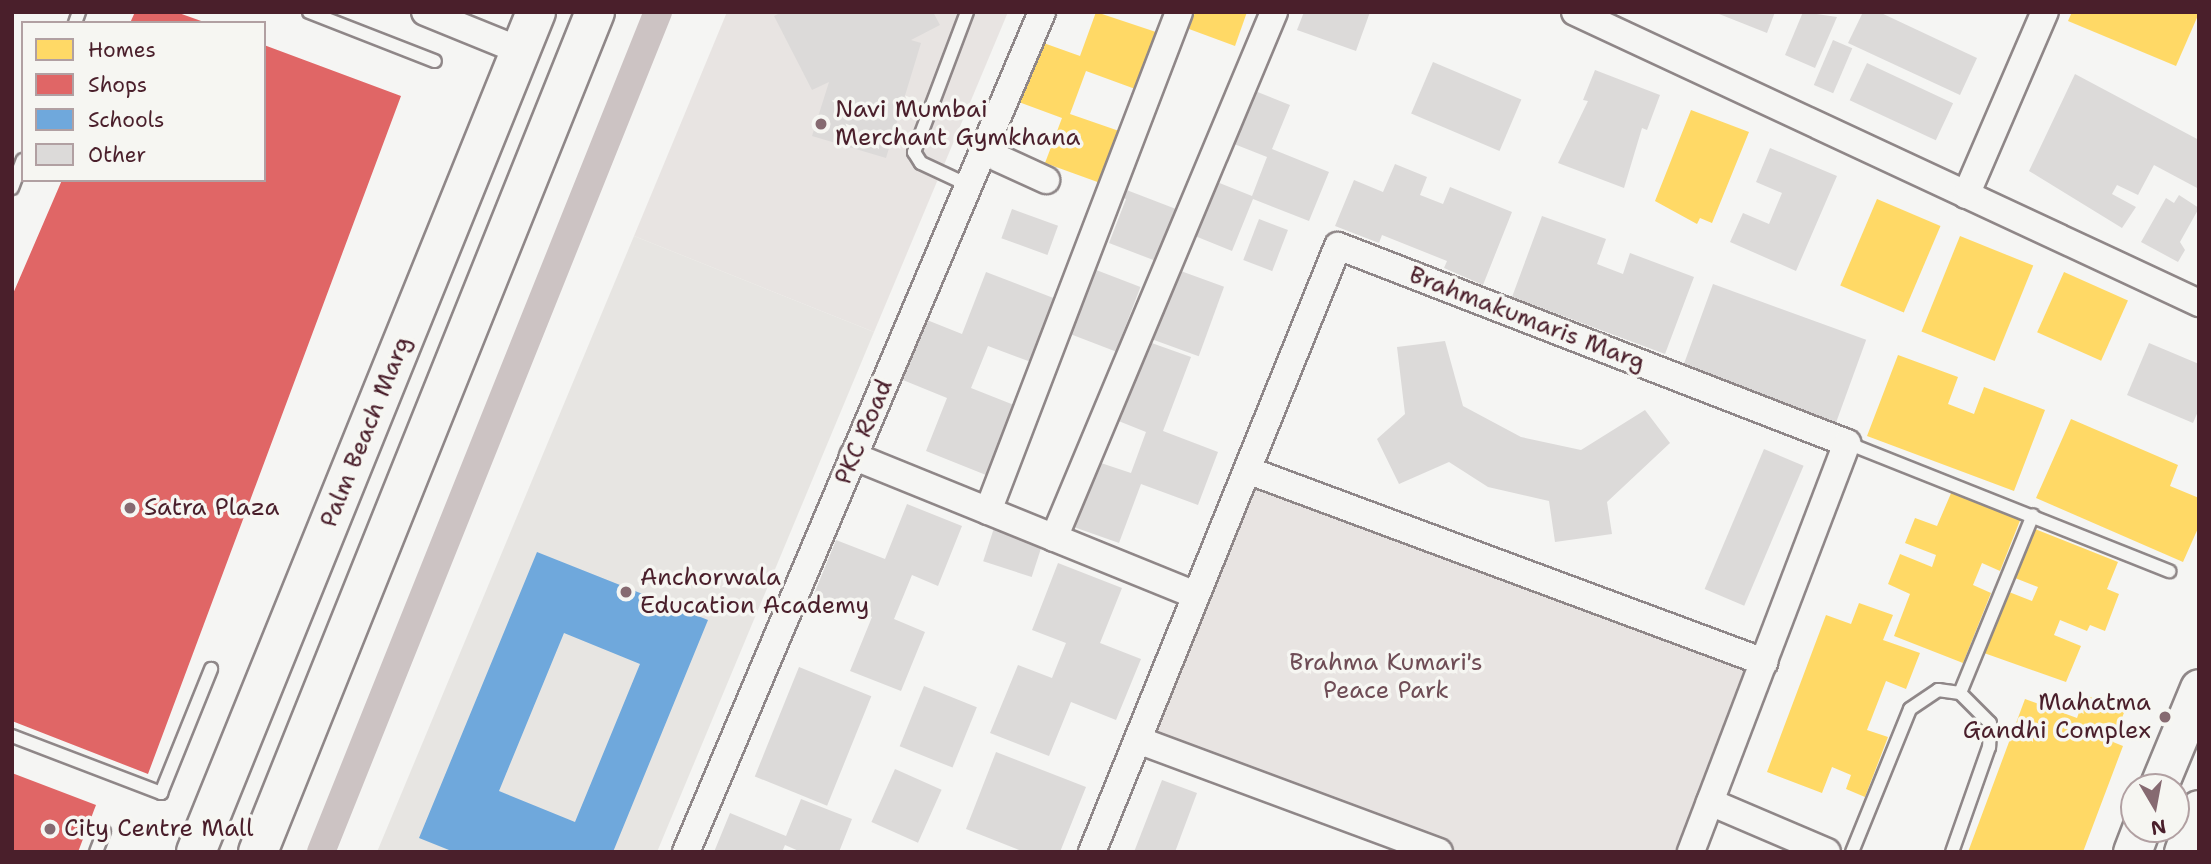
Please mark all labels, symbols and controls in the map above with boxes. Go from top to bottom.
legend [21,21,266,182]
text: Homes [88,36,156,64]
text: Shops [88,71,147,99]
place label: Navi Mumbai Merchant Gymkhana [835,96,1080,152]
text: Schools [88,106,164,134]
marker: Navi Mumbai Merchant Gymkhana [813,116,829,132]
text: Other [88,141,146,169]
street label: Brahmakumaris Marg [1405,261,1649,377]
street label: Palm Beach Marg [315,332,417,532]
street label: PKC Road [829,375,899,489]
place label: Satra Plaza [144,494,279,522]
marker: Satra Plaza [122,500,138,516]
place label: Anchorwala Education Academy [640,564,869,620]
marker: Anchorwala Education Academy [618,584,634,600]
park label: Brahma Kumari's Peace Park [1289,649,1483,705]
place label: Mahatma Gandhi Complex [1963,689,2151,745]
marker: Mahatma Gandhi Complex [2157,709,2173,725]
north arrow [2120,773,2190,843]
text: N [2149,814,2168,841]
place label: City Centre Mall [64,815,253,843]
marker: City Centre Mall [42,821,58,837]

